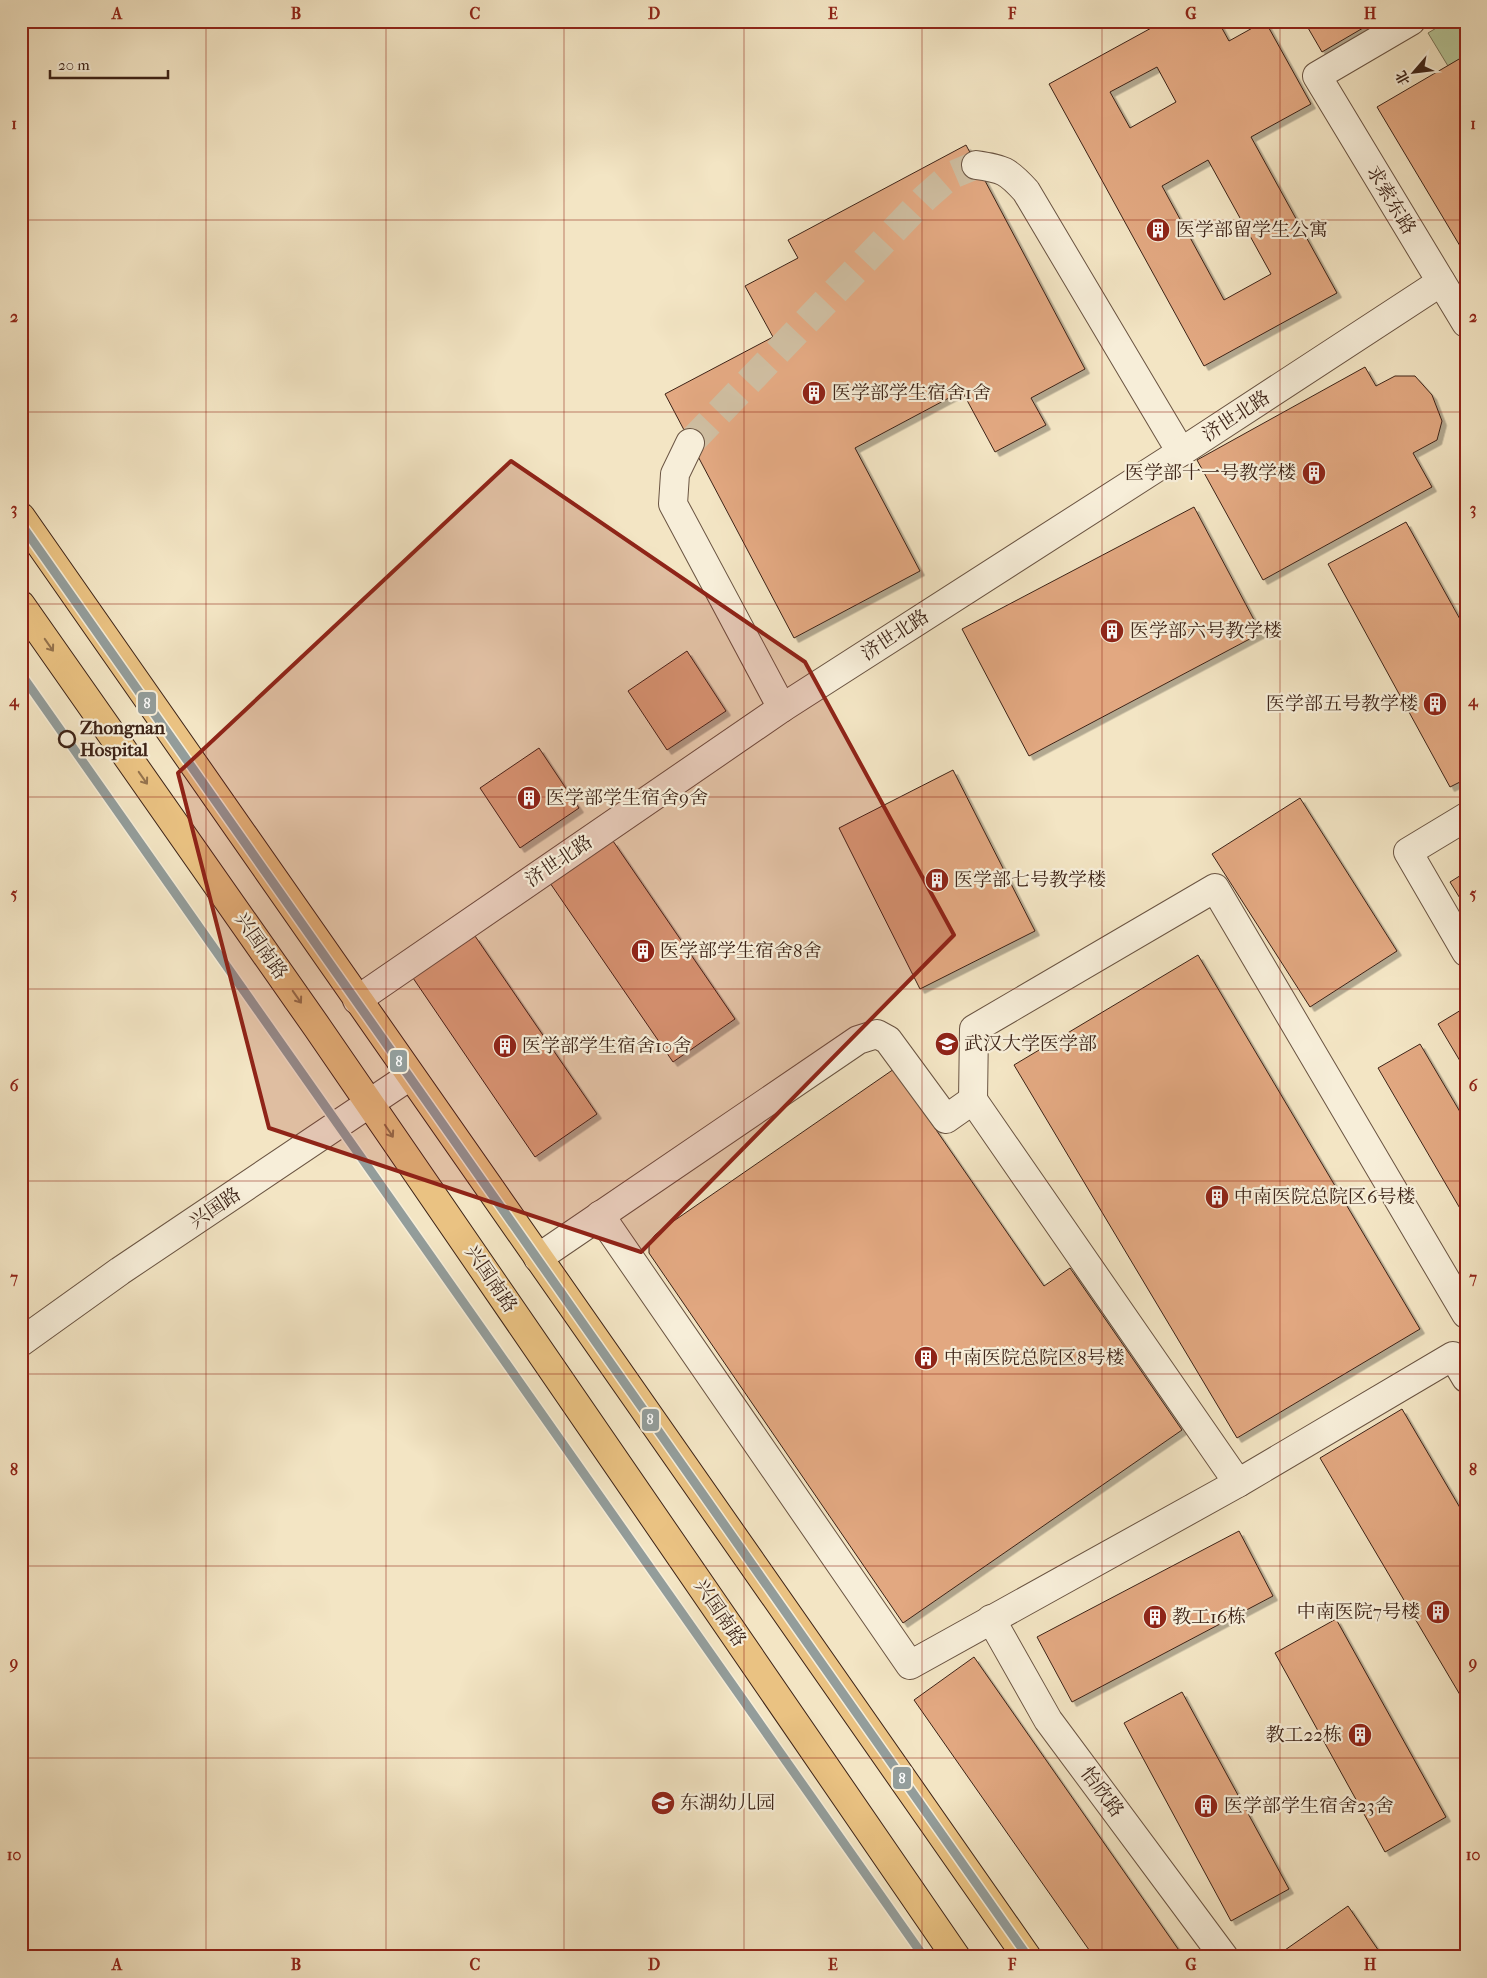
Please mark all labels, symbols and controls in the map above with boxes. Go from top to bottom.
text: A [111,4,123,23]
text: B [291,4,301,23]
text: C [470,4,481,23]
text: D [648,4,660,23]
text: E [828,4,838,23]
text: F [1007,4,1017,23]
text: G [1185,4,1197,23]
text: H [1364,4,1377,23]
scale bar [50,48,168,80]
north arrow [1390,48,1440,98]
text: 20 m [58,56,90,74]
text: 北 [1392,68,1414,88]
text: 1 [11,114,17,133]
text: 1 [1470,114,1476,133]
street label: 求索东路 [1362,162,1420,238]
building icon: 医学部留学生公寓 [1145,217,1171,243]
place label: 医学部留学生公寓 [1176,219,1328,241]
text: 2 [10,307,18,326]
text: 2 [1469,307,1477,326]
building icon: 医学部学生宿舍1舍 [801,380,827,406]
place label: 医学部学生宿舍1舍 [832,382,991,404]
street label: 济世北路 [1198,386,1274,446]
building icon: 医学部十一号教学楼 [1301,460,1327,486]
place label: 医学部十一号教学楼 [1125,462,1296,484]
text: 3 [11,499,17,519]
text: 3 [1470,499,1476,519]
street label: 济世北路 [857,605,933,665]
building icon: 医学部六号教学楼 [1099,618,1125,644]
place label: 医学部六号教学楼 [1130,620,1282,642]
one-way arrow [44,638,54,652]
text: 4 [8,691,20,711]
line badge: 8 [137,691,157,715]
building icon: 医学部五号教学楼 [1422,691,1448,717]
text: 4 [1467,691,1479,711]
place label: 医学部五号教学楼 [1266,693,1418,715]
text: 8 [143,695,151,712]
place label: Zhongnan Hospital [80,717,166,761]
marker: Zhongnan Hospital [58,730,76,748]
one-way arrow [138,771,148,785]
building icon: 医学部学生宿舍9舍 [516,785,542,811]
place label: 医学部学生宿舍9舍 [546,787,708,809]
street label: 济世北路 [521,831,597,891]
building icon: 医学部七号教学楼 [924,867,950,893]
place label: 医学部七号教学楼 [954,869,1106,891]
text: 5 [11,884,18,903]
text: 5 [1470,884,1477,903]
street label: 兴国南路 [230,909,292,983]
building icon: 医学部学生宿舍8舍 [630,938,656,964]
place label: 医学部学生宿舍8舍 [660,940,822,962]
one-way arrow [291,990,302,1003]
school or university icon: 武汉大学医学部 [934,1031,960,1057]
building icon: 医学部学生宿舍10舍 [492,1033,518,1059]
place label: 武汉大学医学部 [964,1033,1097,1055]
place label: 医学部学生宿舍10舍 [522,1035,691,1057]
line badge: 8 [389,1049,408,1073]
text: 8 [395,1053,403,1070]
text: 6 [10,1076,19,1095]
text: 6 [1469,1076,1478,1095]
one-way arrow [384,1124,394,1138]
street label: 兴国路 [185,1183,245,1233]
building icon: 中南医院总院区6号楼 [1204,1184,1230,1210]
place label: 中南医院总院区6号楼 [1234,1186,1415,1208]
street label: 兴国南路 [461,1241,521,1317]
text: 7 [9,1268,18,1287]
text: 7 [1468,1268,1477,1287]
building icon: 中南医院总院区8号楼 [913,1345,939,1371]
place label: 中南医院总院区8号楼 [944,1347,1125,1369]
line badge: 8 [641,1408,660,1432]
text: 8 [646,1411,654,1428]
text: 8 [10,1460,18,1479]
text: 8 [1469,1460,1477,1479]
street label: 兴国南路 [690,1575,750,1651]
building icon: 中南医院7号楼 [1425,1599,1451,1625]
place label: 中南医院7号楼 [1297,1601,1420,1623]
building icon: 教工16栋 [1142,1604,1168,1630]
place label: 教工16栋 [1172,1606,1246,1628]
text: 9 [9,1653,18,1673]
text: 9 [1468,1653,1477,1673]
building icon: 教工22栋 [1347,1722,1373,1748]
place label: 教工22栋 [1265,1724,1342,1746]
street label: 怡欣路 [1076,1763,1128,1821]
line badge: 8 [892,1766,912,1790]
text: 8 [898,1770,906,1787]
school or university icon: 东湖幼儿园 [650,1790,676,1816]
place label: 东湖幼儿园 [680,1792,775,1814]
building icon: 医学部学生宿舍23舍 [1193,1793,1219,1819]
place label: 医学部学生宿舍23舍 [1224,1795,1394,1817]
text: 10 [7,1845,21,1864]
text: 10 [1466,1845,1480,1864]
text: A [111,1955,123,1974]
text: B [291,1955,301,1974]
text: C [470,1955,481,1974]
text: D [648,1955,660,1974]
text: E [828,1955,838,1974]
text: F [1007,1955,1017,1974]
text: G [1185,1955,1197,1974]
text: H [1364,1955,1377,1974]

